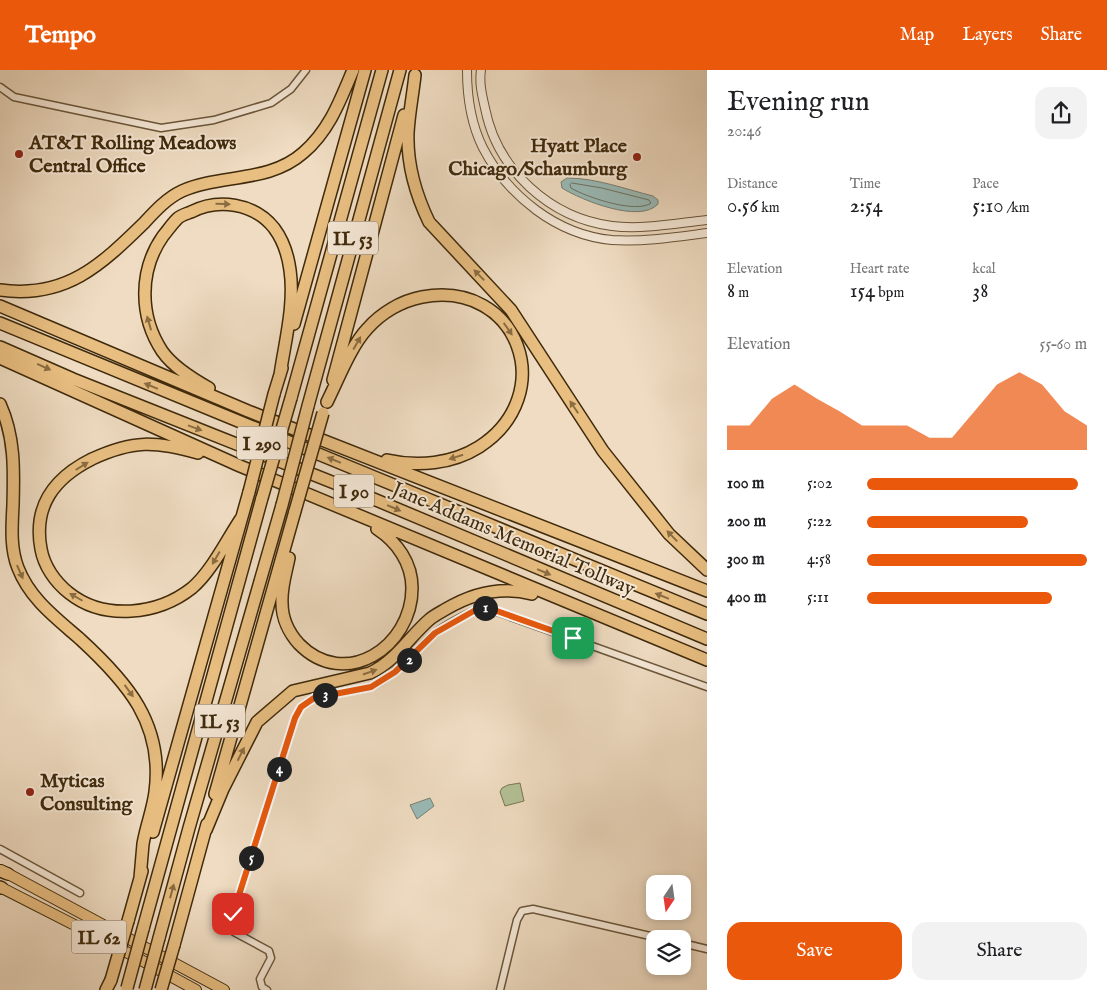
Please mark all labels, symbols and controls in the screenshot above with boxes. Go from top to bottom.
text: Tempo [25,20,96,51]
text: Map [900,24,934,47]
text: Layers [962,24,1013,47]
text: Share [1041,24,1082,47]
text: Evening run [727,85,870,120]
button: share [1035,87,1087,139]
text: 20:46 [727,122,761,142]
place label: AT&T Rolling Meadows Central Office [28,131,236,179]
place label: Hyatt Place Chicago/Schaumburg [448,134,628,182]
marker: AT&T Rolling Meadows Central Office [13,148,25,160]
marker: Hyatt Place Chicago/Schaumburg [631,151,643,163]
text: Distance [727,175,778,193]
text: Time [850,175,881,193]
text: Pace [972,175,999,193]
text: 0.56 [727,193,758,220]
text: 2:54 [850,193,883,220]
text: 5:10 [972,193,1004,220]
text: km [758,199,780,217]
text: /km [1004,199,1030,217]
one-way arrow [216,201,232,209]
road number: IL 53 [328,222,378,254]
text: Elevation [727,260,783,278]
text: Heart rate [850,260,909,278]
text: kcal [972,260,996,278]
one-way arrow [473,270,485,282]
text: 8 [727,278,735,305]
text: 154 [850,278,875,305]
text: 38 [972,278,988,305]
text: m [735,284,749,302]
text: bpm [875,284,904,302]
one-way arrow [145,315,153,330]
one-way arrow [503,322,513,336]
text: Elevation [727,335,790,355]
text: 55–60 m [1040,335,1087,355]
one-way arrow [353,336,361,350]
one-way arrow [37,363,51,371]
one-way arrow [143,382,158,390]
one-way arrow [569,400,579,413]
one-way arrow [188,424,203,432]
road number: I 290 [237,426,287,459]
one-way arrow [448,454,463,461]
one-way arrow [326,456,341,464]
one-way arrow [75,461,88,470]
road number: I 90 [334,474,374,508]
text: 100 m [727,474,764,494]
text: 5:02 [807,474,832,494]
street label: Jane Addams Memorial Tollway [386,476,639,602]
one-way arrow [387,504,401,512]
text: 200 m [727,512,766,532]
text: 5:22 [807,512,832,532]
one-way arrow [666,531,678,543]
text: 300 m [727,550,765,570]
text: 4:58 [807,550,831,570]
one-way arrow [211,552,220,565]
one-way arrow [17,565,25,579]
one-way arrow [537,568,551,576]
text: 400 m [727,588,766,608]
text: 5:11 [807,588,829,608]
one-way arrow [655,591,669,599]
one-way arrow [69,593,82,602]
pin: 1 [472,596,498,620]
text: 1 [483,599,488,617]
pin [552,617,594,659]
icon: arrive [559,624,587,652]
pin: 2 [396,648,422,672]
text: 2 [406,651,413,669]
one-way arrow [363,667,378,675]
pin: 3 [312,682,338,708]
one-way arrow [124,684,135,697]
text: 3 [323,686,328,704]
road number: IL 53 [195,704,245,738]
one-way arrow [237,747,245,761]
pin: 4 [266,756,292,782]
text: 4 [276,760,283,778]
place label: Myticas Consulting [40,769,133,817]
marker: Myticas Consulting [24,786,36,798]
pin: 5 [238,846,264,870]
text: 5 [249,849,254,867]
north arrow [646,875,691,920]
map controls [646,875,691,975]
one-way arrow [168,883,176,898]
pin [212,893,254,935]
icon: check [219,900,247,928]
road number: IL 62 [72,920,126,954]
button: Save [727,922,902,980]
button: Share [912,922,1087,980]
button: layers [646,930,691,975]

